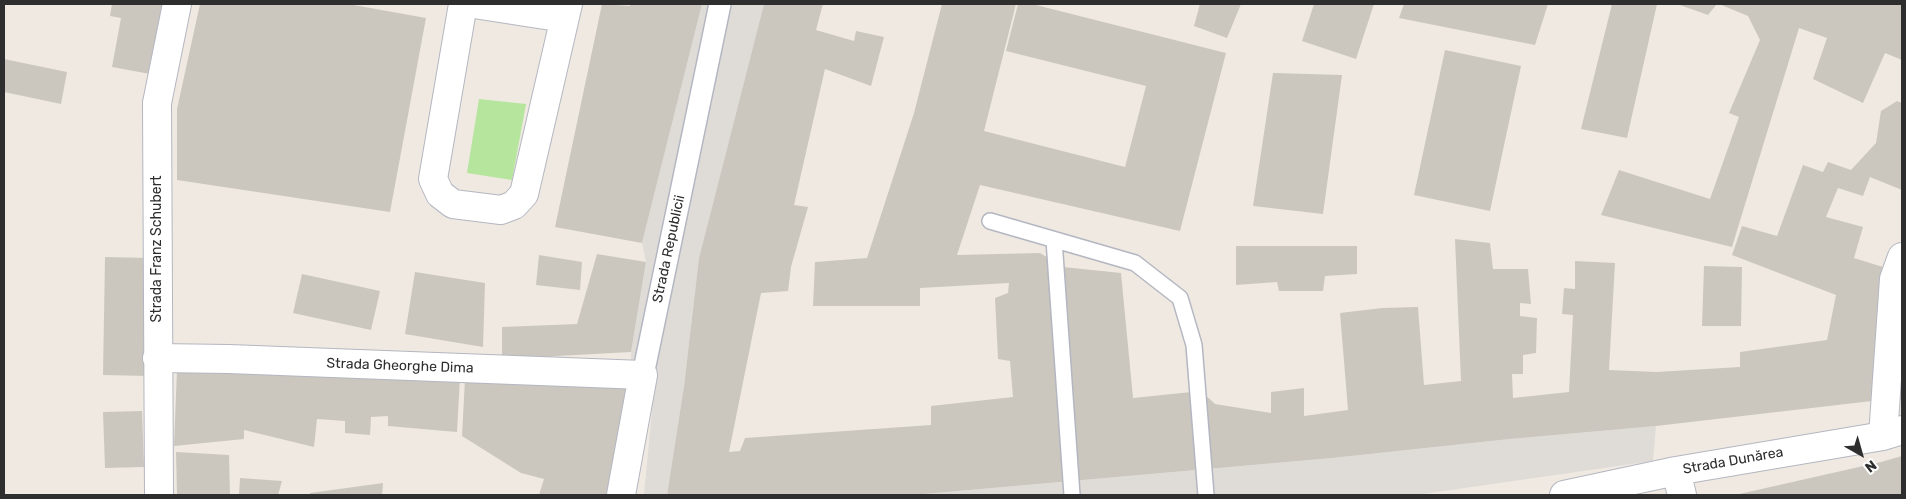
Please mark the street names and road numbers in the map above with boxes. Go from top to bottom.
street label: Strada Franz Schubert [149,176,165,322]
street label: Strada Republicii [649,193,689,305]
street label: Strada Gheorghe Dima [326,355,474,377]
street label: Strada Dunărea [1681,444,1785,478]

